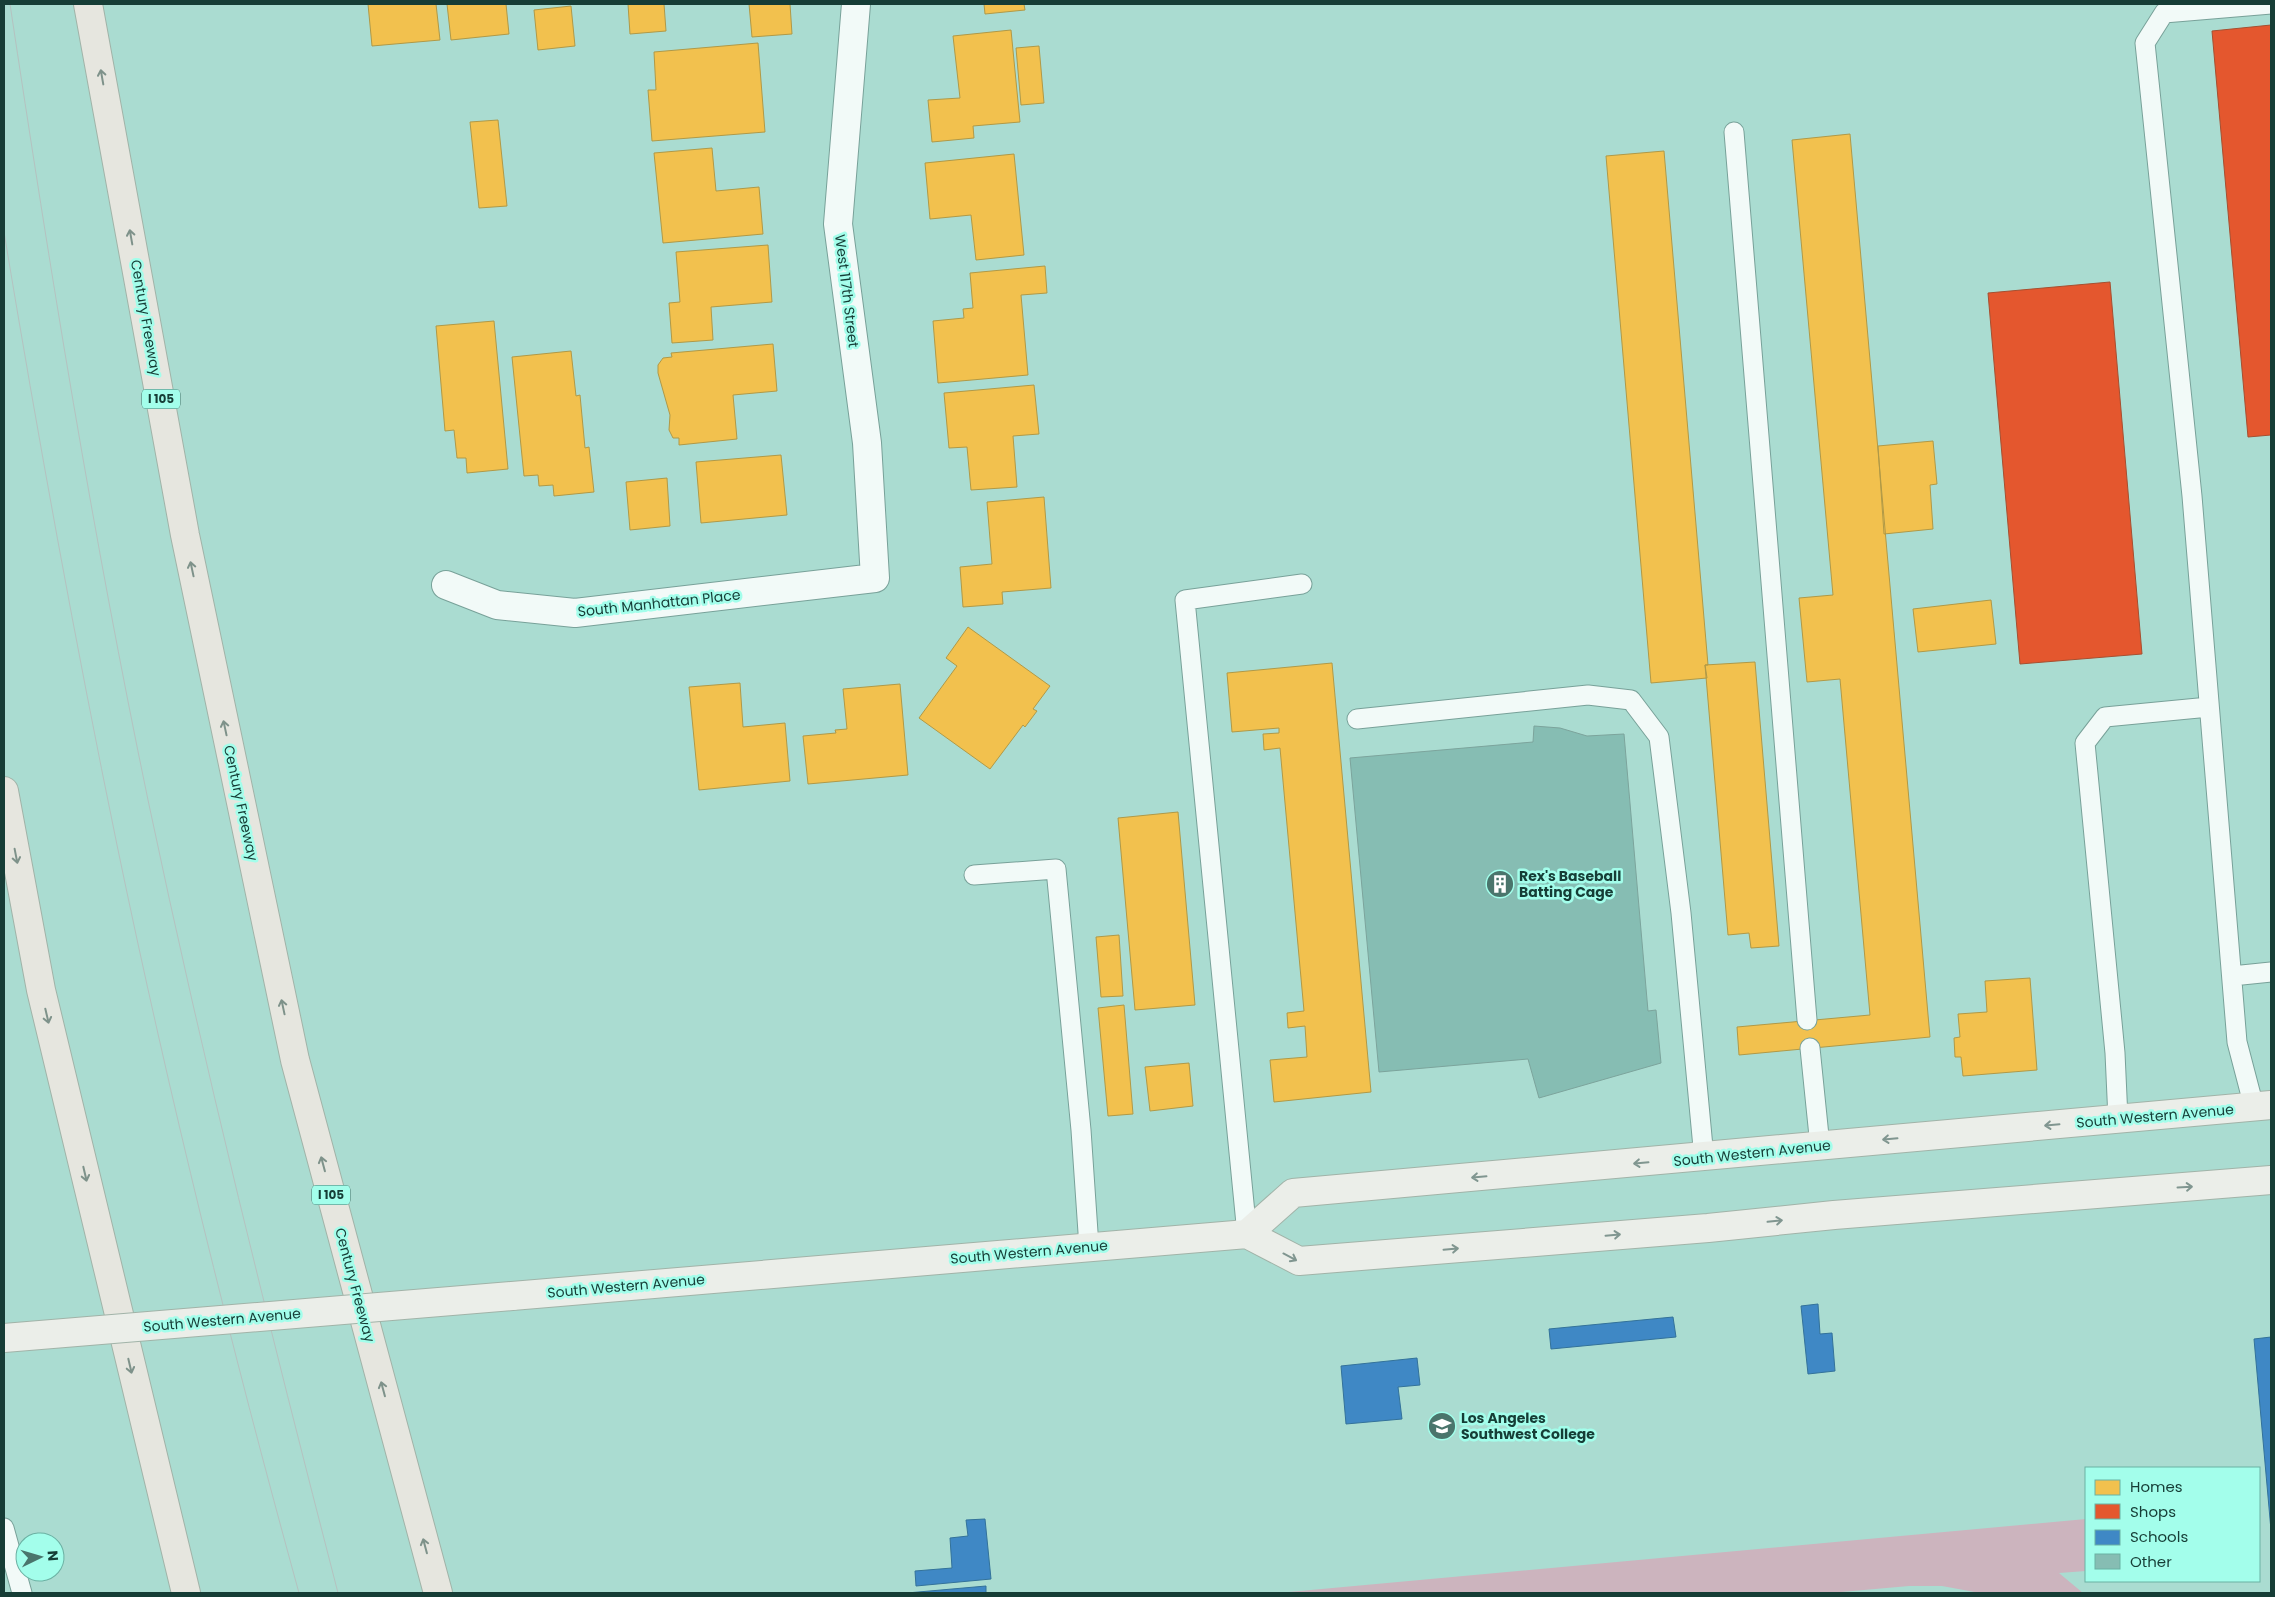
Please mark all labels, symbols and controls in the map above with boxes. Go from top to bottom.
one-way arrow [96,69,106,85]
one-way arrow [125,229,135,245]
street label: West 117th Street [830,233,864,349]
street label: Century Freeway [126,258,166,378]
road number: I 105 [142,389,180,408]
one-way arrow [187,561,197,577]
street label: South Manhattan Place [577,584,742,621]
one-way arrow [220,720,229,736]
street label: Century Freeway [219,743,263,863]
one-way arrow [12,848,21,864]
place label: Rex's Baseball Batting Cage [1519,866,1621,902]
building icon: Rex's Baseball Batting Cage [1485,869,1515,899]
one-way arrow [278,999,288,1015]
one-way arrow [43,1007,52,1023]
street label: South Western Avenue [2075,1099,2235,1133]
one-way arrow [2044,1121,2060,1130]
street label: South Western Avenue [1672,1135,1832,1171]
one-way arrow [1882,1135,1898,1144]
one-way arrow [317,1157,327,1173]
one-way arrow [1633,1159,1649,1168]
one-way arrow [81,1165,90,1181]
one-way arrow [1471,1172,1487,1182]
one-way arrow [2176,1182,2192,1192]
road number: I 105 [312,1186,350,1204]
one-way arrow [1766,1216,1782,1226]
street label: Century Freeway [330,1226,380,1345]
one-way arrow [1605,1230,1621,1240]
street label: South Western Avenue [949,1235,1109,1269]
one-way arrow [1443,1244,1459,1253]
one-way arrow [1282,1253,1297,1262]
street label: South Western Avenue [546,1269,706,1303]
street label: South Western Avenue [142,1303,302,1337]
one-way arrow [126,1358,135,1374]
one-way arrow [378,1381,387,1397]
place label: Los Angeles Southwest College [1461,1408,1595,1444]
school or university icon: Los Angeles Southwest College [1427,1411,1457,1441]
legend [2085,1467,2260,1582]
text: Homes [2130,1476,2183,1497]
text: Shops [2130,1501,2176,1522]
text: Schools [2130,1526,2188,1547]
north arrow [15,1532,65,1582]
one-way arrow [420,1538,429,1554]
text: N [43,1550,63,1562]
text: Other [2130,1551,2172,1572]

